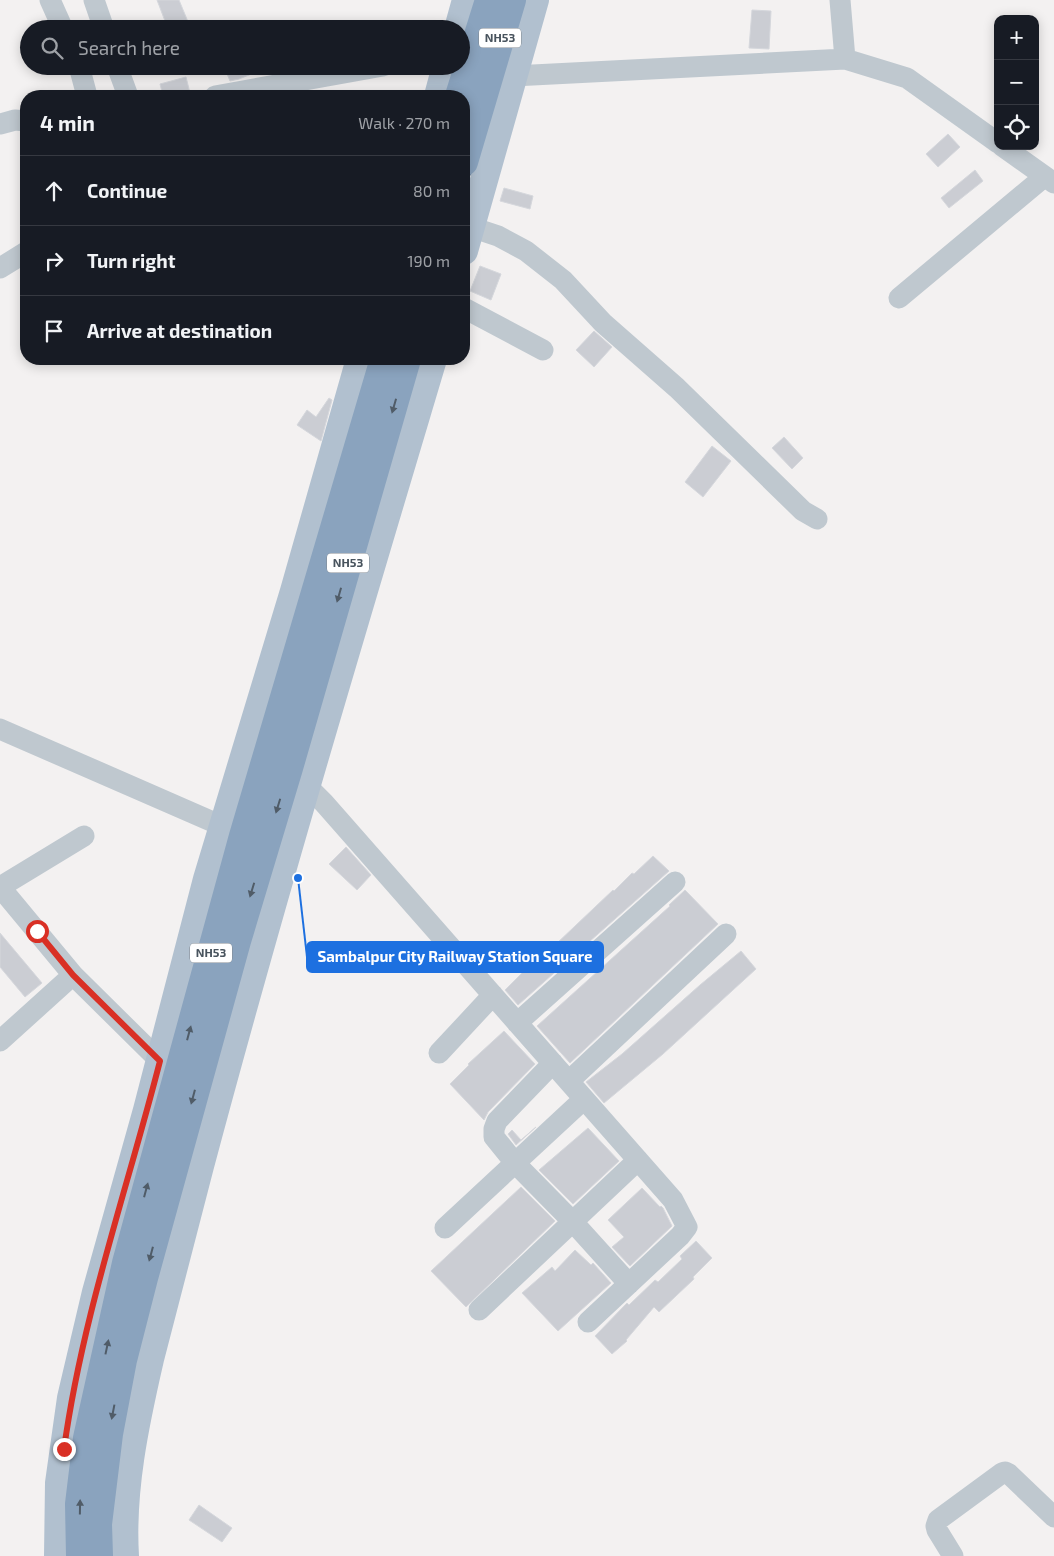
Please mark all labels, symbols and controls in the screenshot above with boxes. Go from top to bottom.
map controls [994,15,1039,150]
button: + [994,15,1039,60]
search box [20,20,470,75]
road number: NH53 [479,28,521,48]
icon: search [38,34,66,62]
text: Search here [78,36,180,59]
button: − [994,60,1039,105]
button: locate [994,105,1039,150]
text: 4 min [40,110,95,135]
text: Walk · 270 m [358,113,450,132]
icon: ahead [40,177,68,205]
text: Continue [87,179,167,202]
text: 80 m [413,181,450,200]
icon: right [40,247,68,275]
text: Turn right [87,249,175,272]
text: 190 m [407,251,450,270]
icon: arrive [40,317,68,345]
text: Arrive at destination [87,319,272,342]
one-way arrow [389,398,397,413]
road number: NH53 [327,554,369,572]
one-way arrow [335,588,343,603]
one-way arrow [273,798,281,813]
one-way arrow [248,883,256,898]
route start [26,920,49,943]
callout: Sambalpur City Railway Station Square [307,942,603,972]
road number: NH53 [190,944,232,962]
text: Sambalpur City Railway Station Square [317,947,593,966]
one-way arrow [186,1026,194,1041]
one-way arrow [189,1089,197,1104]
one-way arrow [142,1182,150,1197]
one-way arrow [146,1246,154,1261]
one-way arrow [103,1340,111,1355]
one-way arrow [109,1404,117,1419]
route end [53,1438,76,1461]
one-way arrow [76,1499,84,1515]

